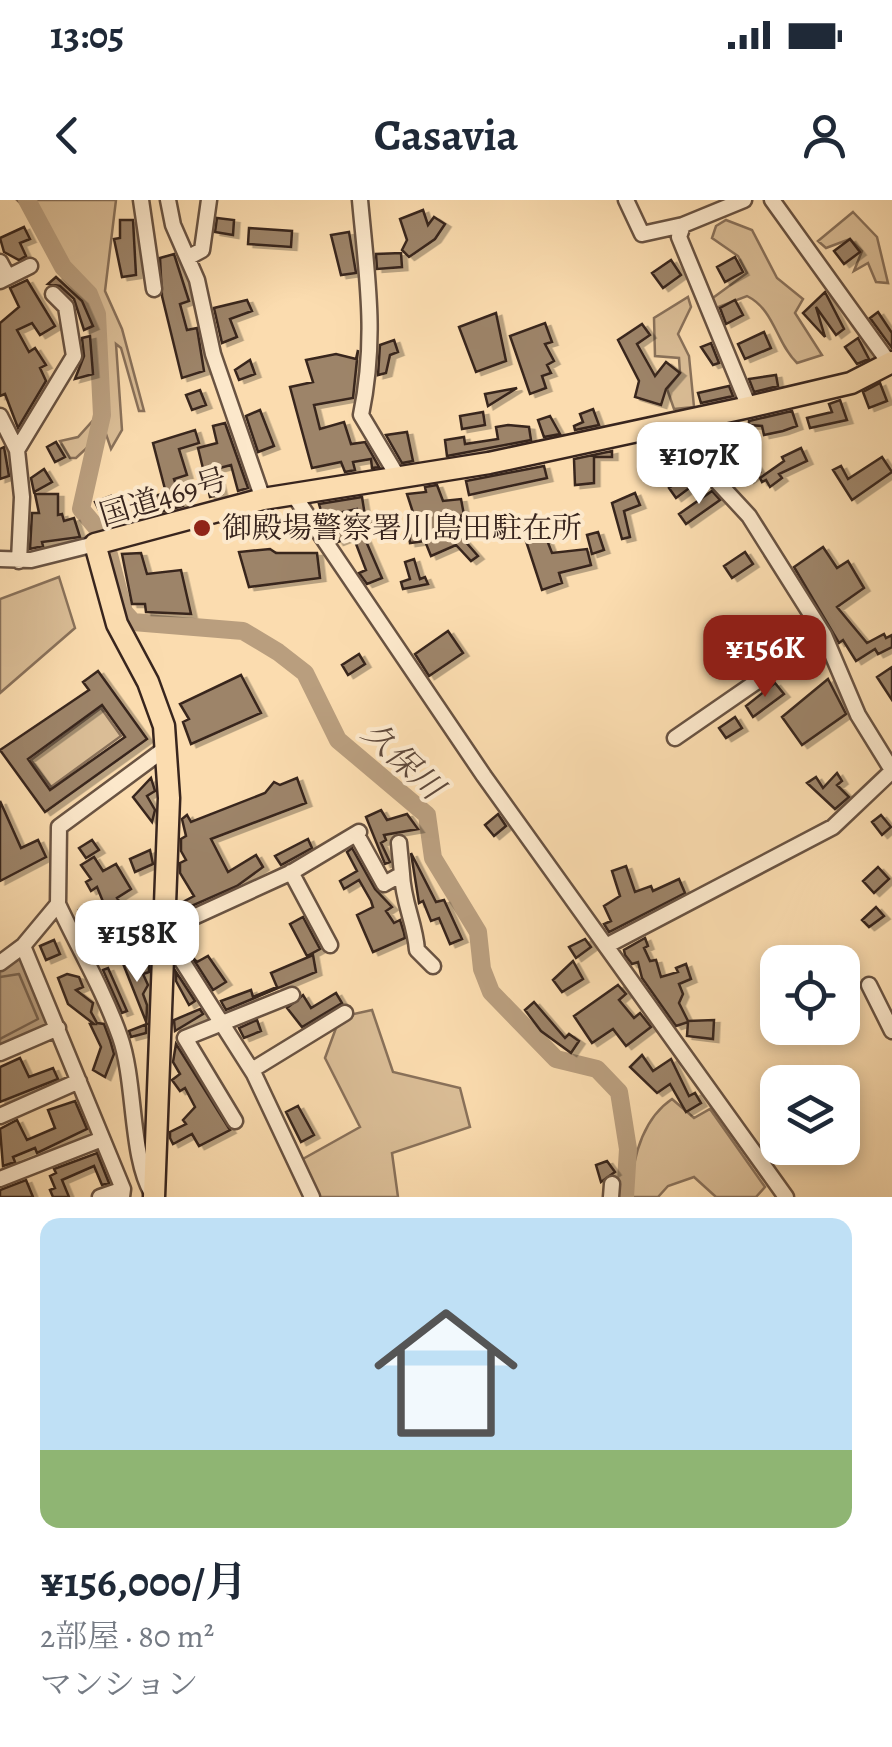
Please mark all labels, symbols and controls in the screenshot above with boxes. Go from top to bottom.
text: 13:05 [50,9,124,61]
text: Casavia [374,104,518,166]
icon: back [40,108,95,163]
icon: person [797,108,852,163]
pin: ¥107K [629,422,769,507]
text: ¥107K [659,432,739,476]
street label: 国道469号 [94,459,232,535]
place label: 御殿場警察署川島田駐在所 [222,508,582,548]
marker: 御殿場警察署川島田駐在所 [191,517,213,539]
pin: ¥156K [695,615,835,700]
text: ¥156K [725,625,805,669]
water label: 久保川 [353,711,455,811]
pin: ¥158K [67,900,207,985]
text: ¥158K [97,910,177,954]
map controls [760,945,860,1165]
button: locate [760,945,860,1045]
button: layers [760,1065,860,1165]
icon: home [356,1283,536,1463]
text: ¥156,000/月 [40,1553,247,1610]
text: 2部屋 · 80 m² [40,1614,214,1658]
text: マンション [40,1662,199,1706]

